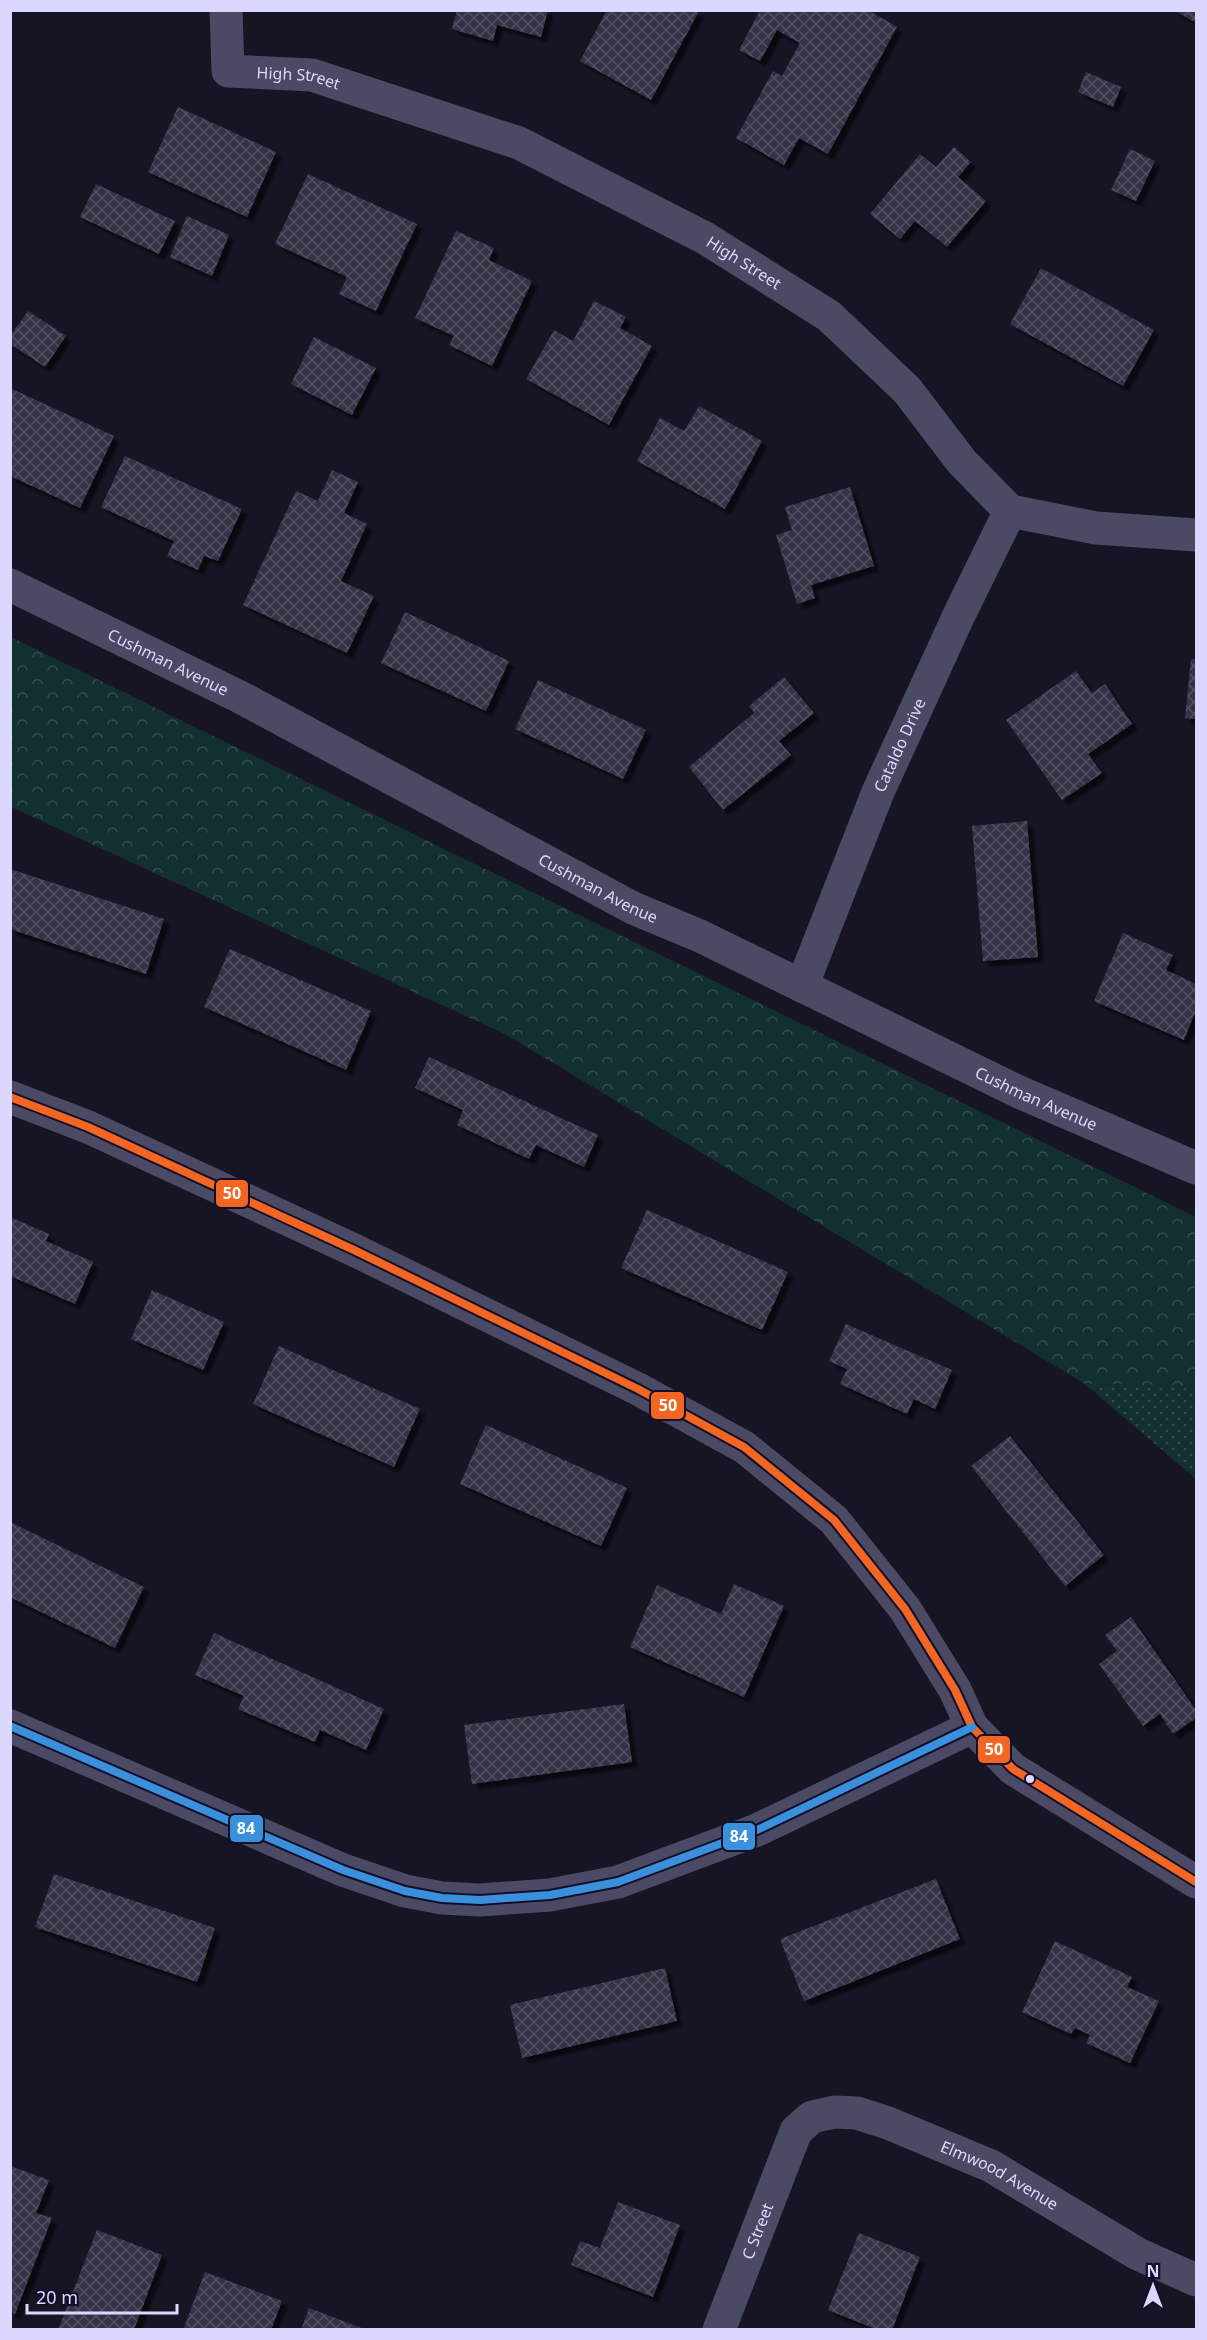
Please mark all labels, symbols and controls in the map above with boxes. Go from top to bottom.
street label: High Street [256,61,343,95]
street label: High Street [702,231,786,295]
street label: Cushman Avenue [104,623,232,701]
street label: Cataldo Drive [868,694,931,796]
street label: Cushman Avenue [535,848,661,928]
street label: Cushman Avenue [971,1061,1101,1135]
line badge: 50 [215,1179,249,1208]
text: 50 [223,1182,241,1204]
line badge: 50 [650,1391,685,1420]
text: 50 [659,1394,677,1416]
line badge: 50 [977,1735,1011,1764]
text: 50 [985,1738,1003,1760]
unlabelled marker [1024,1773,1036,1785]
line badge: 84 [229,1814,264,1843]
text: 84 [237,1817,255,1839]
line badge: 84 [722,1822,756,1851]
text: 84 [730,1825,748,1847]
street label: Elmwood Avenue [937,2135,1062,2215]
street label: C Street [736,2199,778,2263]
north arrow [1123,2256,1183,2316]
text: N [1146,2260,1160,2282]
scale bar [27,2277,177,2315]
text: 20 m [36,2285,78,2309]

